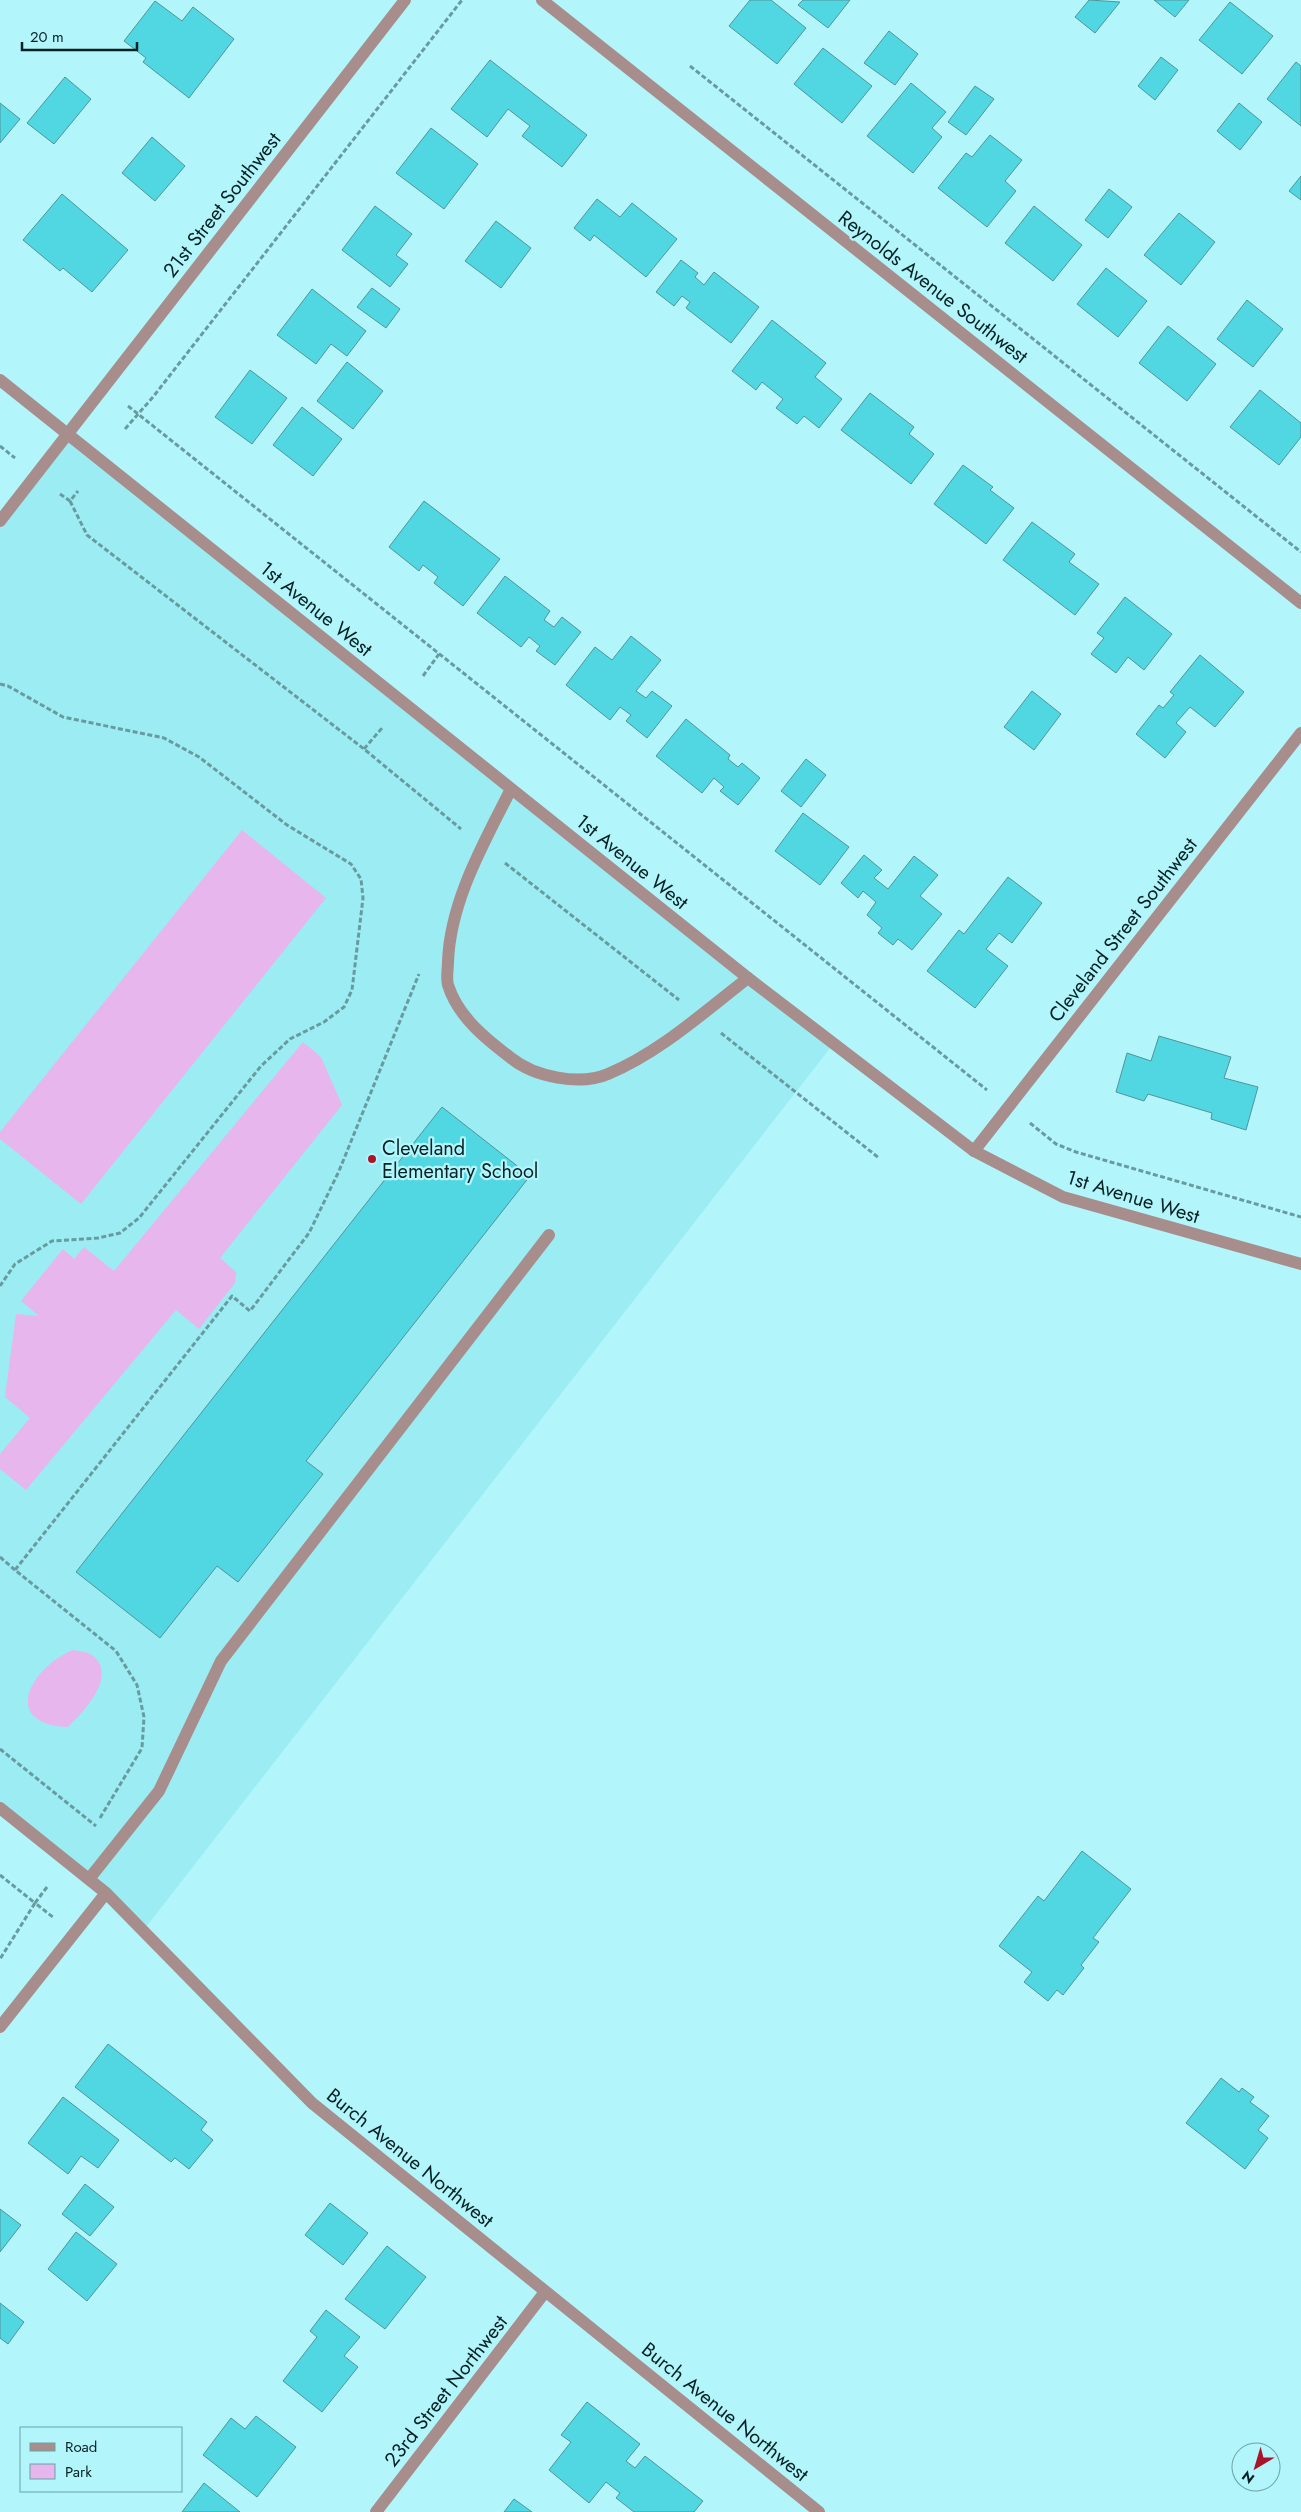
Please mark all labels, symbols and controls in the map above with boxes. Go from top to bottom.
scale bar [22,20,138,52]
text: 20 m [30,26,64,48]
street label: 21st Street Southwest [156,126,288,284]
street label: Reynolds Avenue Southwest [832,204,1034,371]
street label: 1st Avenue West [253,554,379,664]
street label: 1st Avenue West [569,807,695,917]
street label: Cleveland Street Southwest [1042,831,1204,1028]
place label: Cleveland Elementary School [382,1134,538,1186]
marker: Cleveland Elementary School [366,1153,378,1165]
street label: 1st Avenue West [1063,1163,1203,1231]
street label: Burch Avenue Northwest [320,2081,500,2235]
street label: 23rd Street Northwest [378,2309,515,2473]
street label: Burch Avenue Northwest [635,2335,815,2489]
legend [20,2427,182,2492]
text: Road [65,2436,97,2458]
north arrow [1231,2442,1281,2492]
text: Park [65,2461,92,2483]
text: N [1237,2466,1259,2489]

